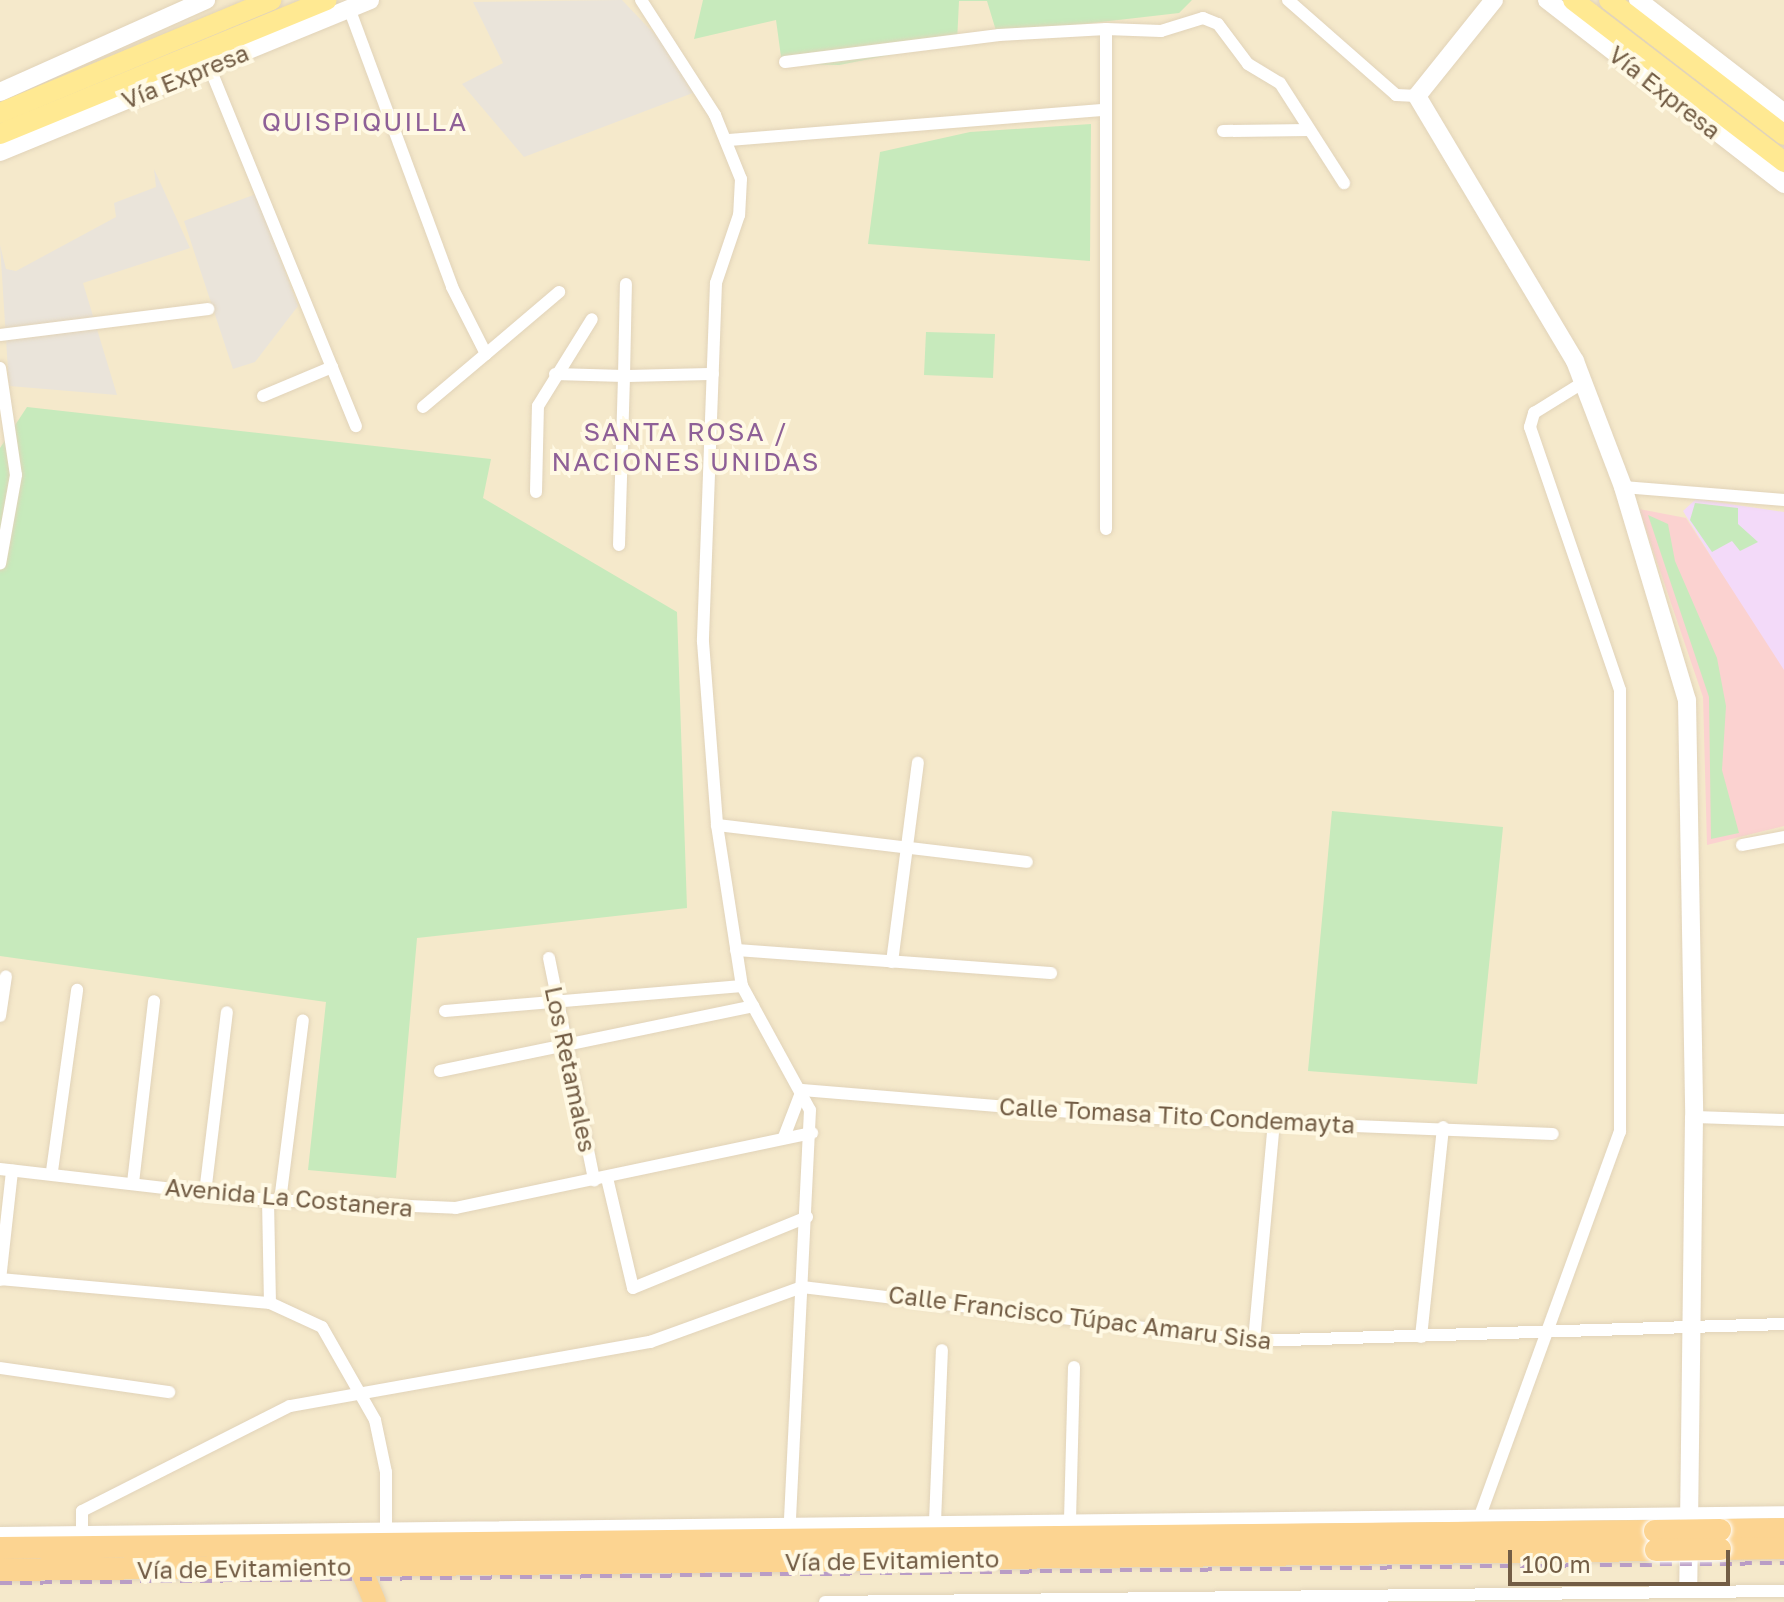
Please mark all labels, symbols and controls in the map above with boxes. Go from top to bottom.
street label: Vía Expresa [117,38,253,114]
street label: Vía Expresa [1603,39,1727,145]
district label: QUISPIQUILLA [262,106,468,138]
district label: SANTA ROSA / NACIONES UNIDAS [552,416,820,478]
street label: Los Retamales [539,984,603,1154]
street label: Calle Tomasa Tito Condemayta [998,1091,1356,1139]
street label: Avenida La Costanera [164,1172,414,1222]
street label: Calle Francisco Túpac Amaru Sisa [887,1279,1273,1355]
scale bar [1512,1534,1734,1584]
street label: Vía de Evitamiento [785,1544,999,1576]
text: 100 m [1522,1549,1591,1578]
street label: Vía de Evitamiento [137,1552,351,1584]

